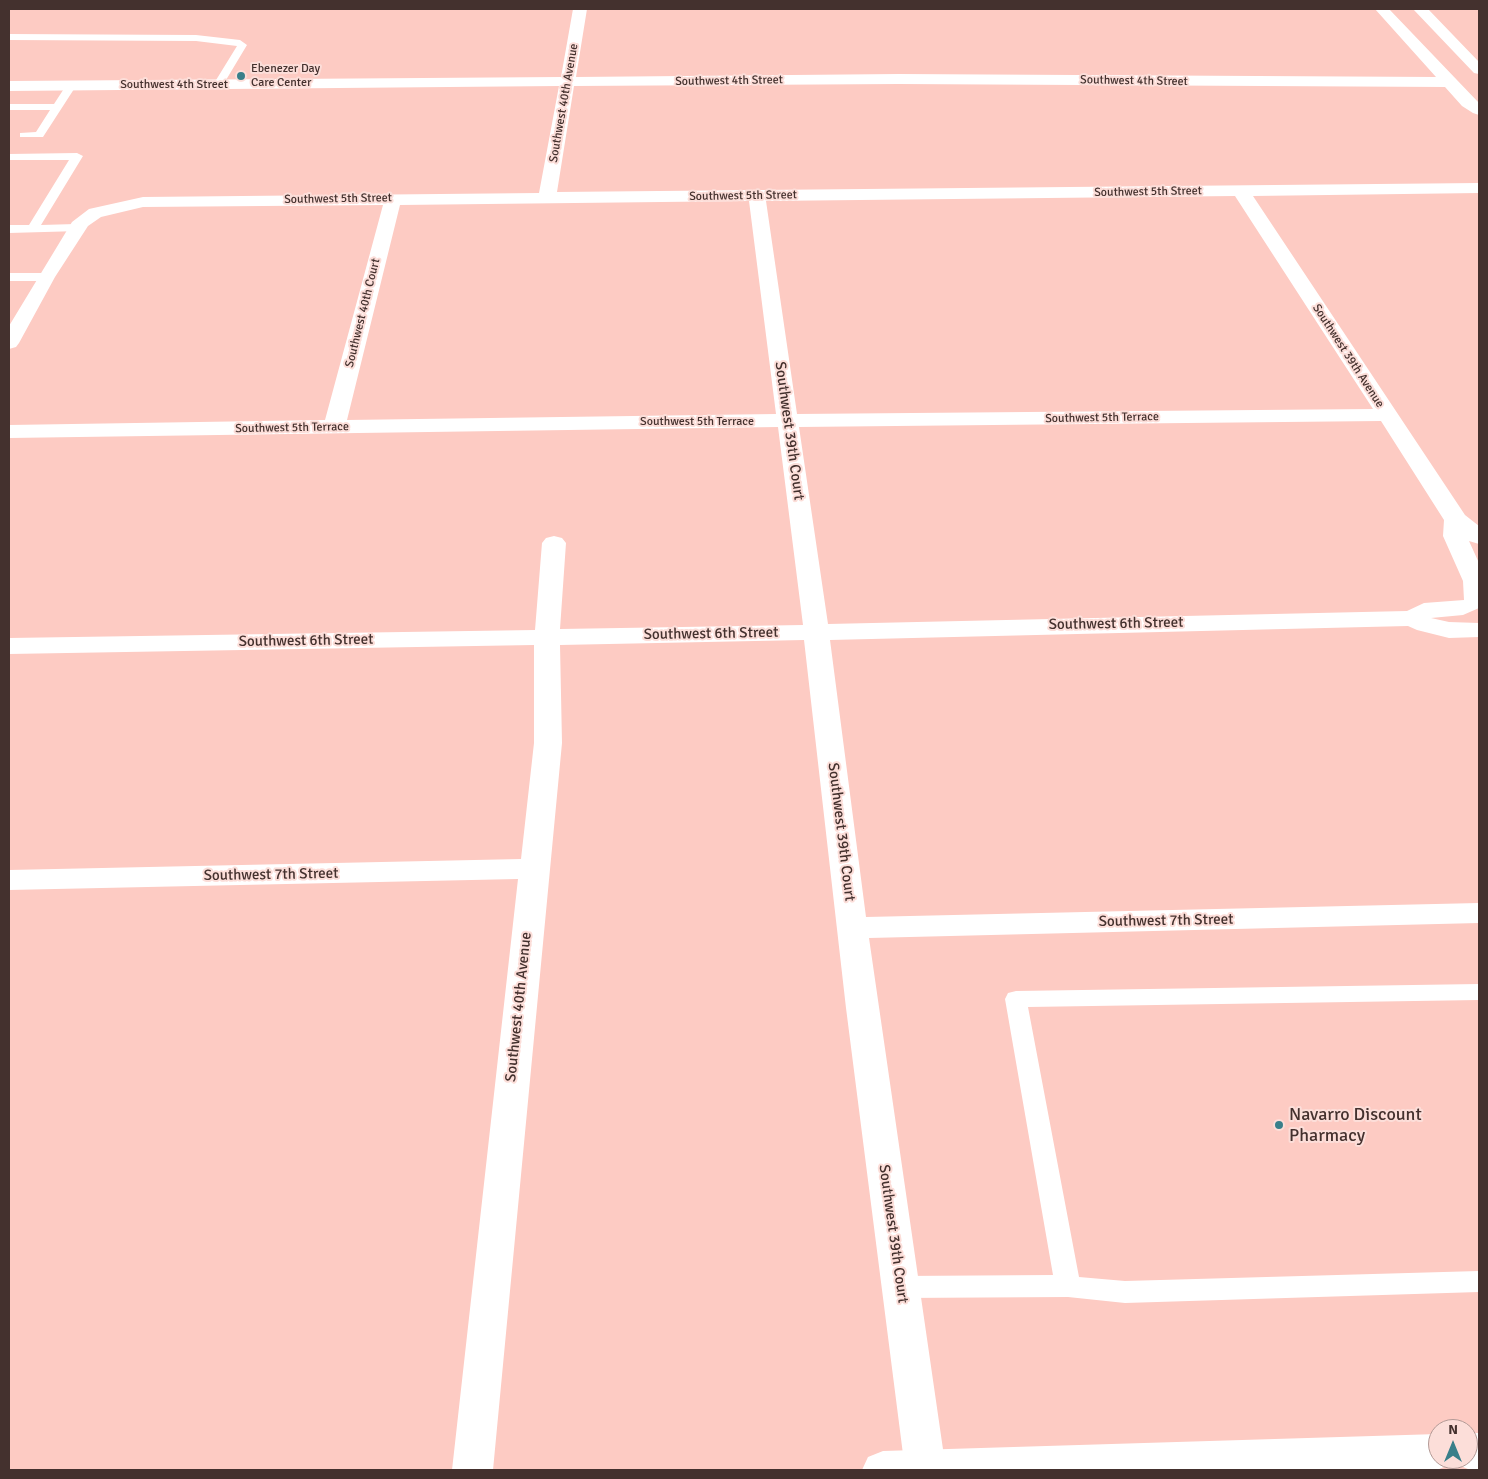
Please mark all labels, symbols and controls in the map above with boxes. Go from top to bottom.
street label: Southwest 40th Avenue [546,42,582,164]
place label: Ebenezer Day Care Center [251,62,320,90]
marker: Ebenezer Day Care Center [235,70,247,82]
street label: Southwest 4th Street [675,73,783,89]
street label: Southwest 4th Street [1080,73,1188,89]
street label: Southwest 4th Street [120,78,228,92]
street label: Southwest 5th Street [1094,184,1202,200]
street label: Southwest 5th Street [689,188,797,204]
street label: Southwest 5th Street [284,191,392,207]
street label: Southwest 40th Court [342,257,384,369]
street label: Southwest 39th Avenue [1309,302,1387,410]
street label: Southwest 39th Court [770,361,808,501]
street label: Southwest 5th Terrace [1045,410,1159,426]
street label: Southwest 5th Terrace [640,415,754,429]
street label: Southwest 5th Terrace [235,420,349,436]
street label: Southwest 6th Street [1049,614,1183,634]
street label: Southwest 6th Street [644,624,778,644]
street label: Southwest 6th Street [239,631,373,651]
street label: Southwest 39th Court [824,762,858,902]
street label: Southwest 7th Street [204,865,338,885]
street label: Southwest 7th Street [1099,911,1233,931]
street label: Southwest 40th Avenue [502,931,536,1083]
place label: Navarro Discount Pharmacy [1289,1104,1422,1146]
marker: Navarro Discount Pharmacy [1273,1119,1285,1131]
street label: Southwest 39th Court [874,1164,912,1304]
north arrow [1428,1419,1478,1469]
text: N [1448,1421,1458,1438]

